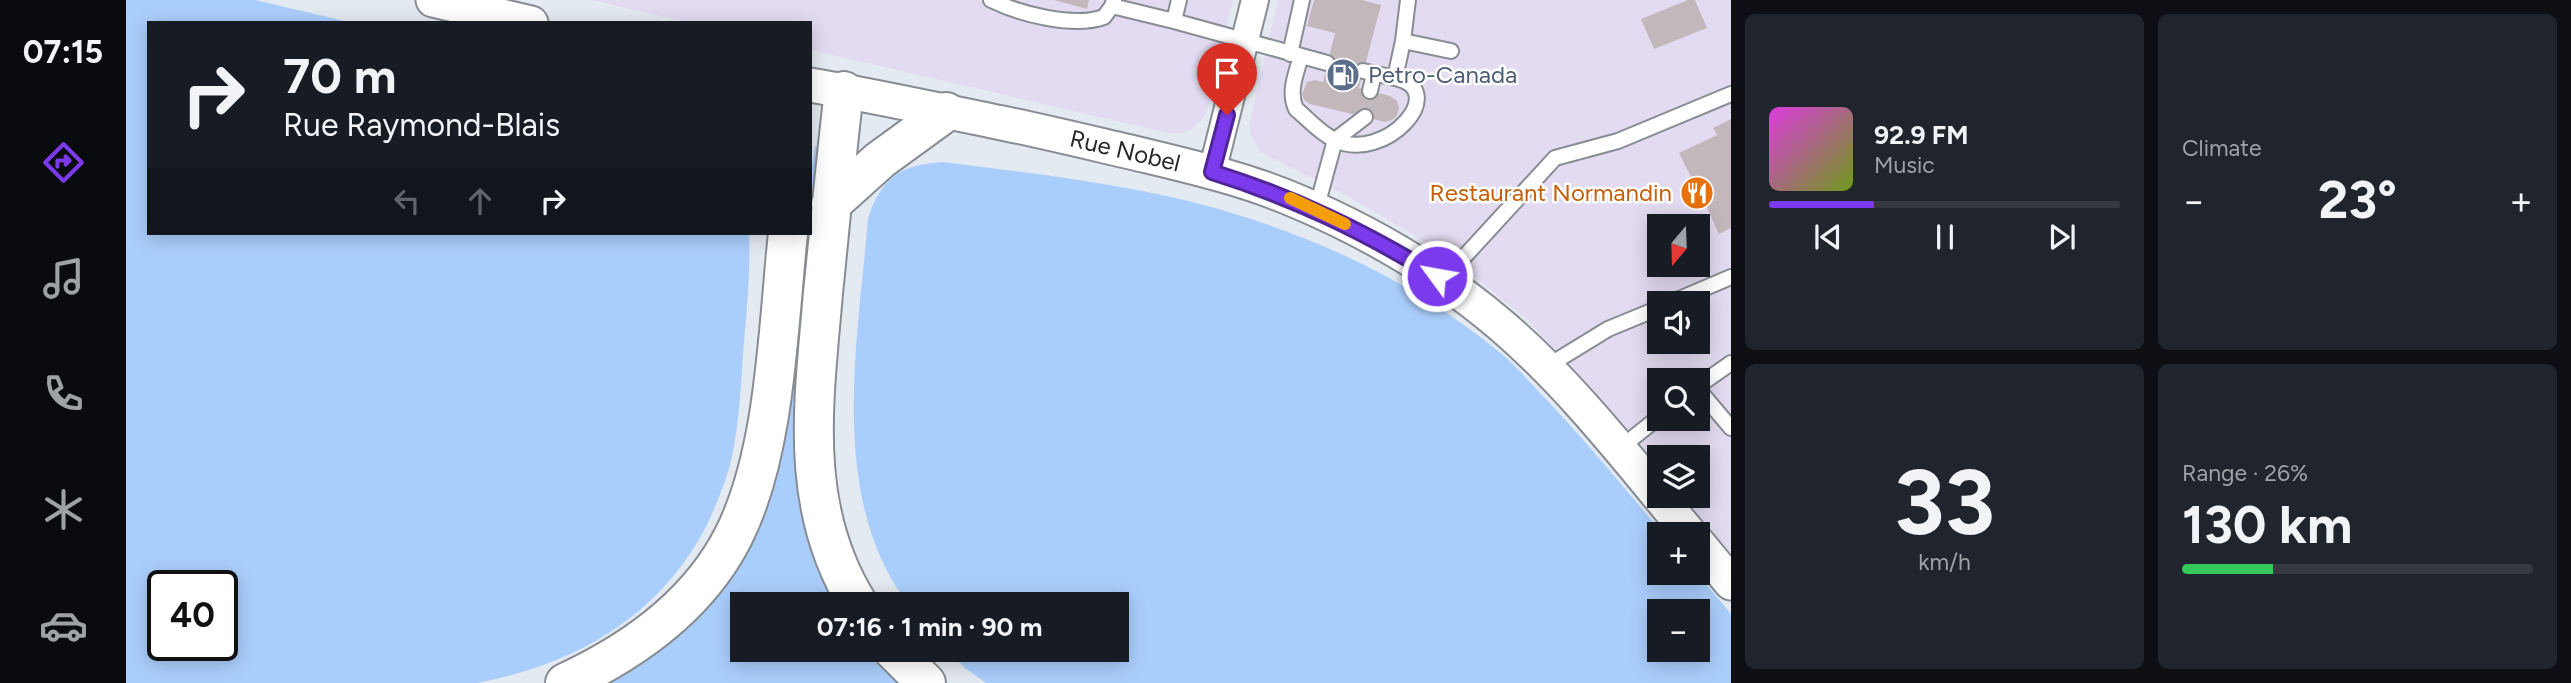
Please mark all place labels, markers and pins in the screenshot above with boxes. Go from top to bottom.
pin [1197,43,1257,115]
fuel station icon: Petro-Canada [1324,56,1362,94]
place label: Petro-Canada [1368,60,1517,89]
restaurant icon: Restaurant Normandin [1678,174,1716,212]
place label: Restaurant Normandin [1430,178,1672,207]

